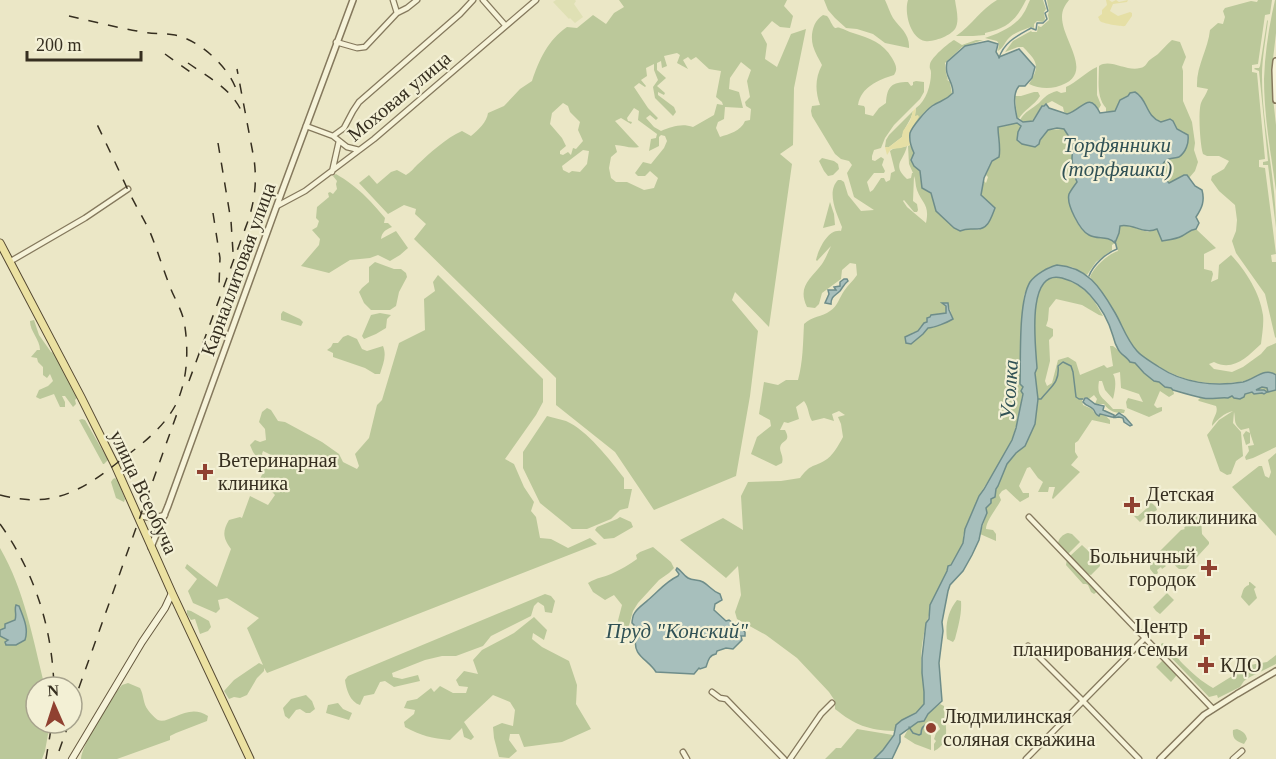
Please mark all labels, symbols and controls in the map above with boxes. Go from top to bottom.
scale bar [27,24,141,62]
text: 200 m [36,35,82,55]
street label: Моховая улица [343,46,456,146]
water label: Торфянники (торфяшки) [1062,133,1172,181]
street label: Карналлитовая улица [196,179,281,359]
water label: Усолка [995,359,1023,421]
street label: улица Всеобуча [105,427,182,558]
place label: Ветеринарная клиника [218,449,337,494]
marker: Ветеринарная клиника [196,463,214,481]
place label: Детская поликлиника [1146,483,1257,528]
marker: Детская поликлиника [1123,496,1141,514]
place label: Больничный городок [1089,545,1196,591]
marker: Больничный городок [1200,559,1218,577]
place label: Центр планирования семьи [1013,615,1188,661]
water label: Пруд "Конский" [605,619,748,643]
marker: Центр планирования семьи [1193,628,1211,646]
place label: КДО [1220,654,1261,677]
marker: КДО [1197,656,1215,674]
north arrow [24,675,84,735]
text: N [47,682,60,699]
place label: Людмилинская соляная скважина [943,705,1095,750]
marker: Людмилинская соляная скважина [924,721,938,735]

